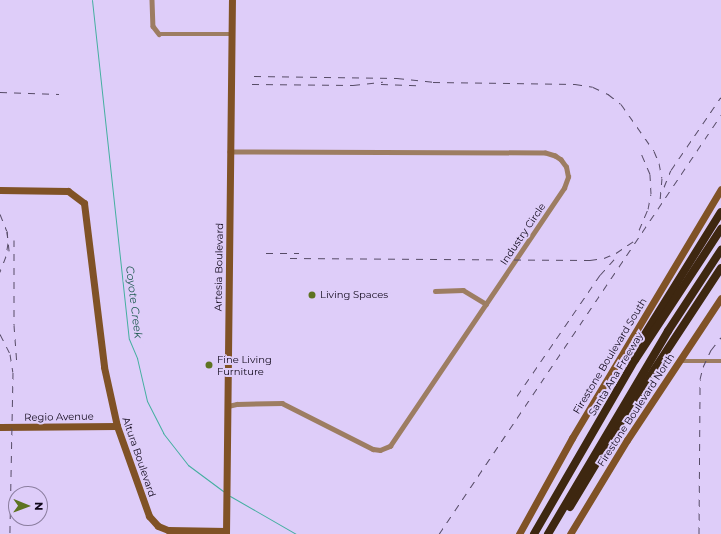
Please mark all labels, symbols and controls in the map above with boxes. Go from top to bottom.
street label: Industry Circle [498,201,548,267]
street label: Artesia Boulevard [212,223,226,311]
water label: Coyote Creek [123,265,145,339]
place label: Living Spaces [320,289,388,301]
marker: Living Spaces [307,290,317,300]
street label: Firestone Boulevard South [571,296,649,416]
street label: Santa Ana Freeway [586,330,646,418]
street label: Firestone Boulevard North [595,351,677,469]
place label: Fine Living Furniture [217,353,272,376]
marker: Fine Living Furniture [204,360,214,370]
street label: Regio Avenue [24,410,94,424]
street label: Altura Boulevard [120,416,158,498]
north arrow [8,486,48,526]
text: N [32,502,46,511]

